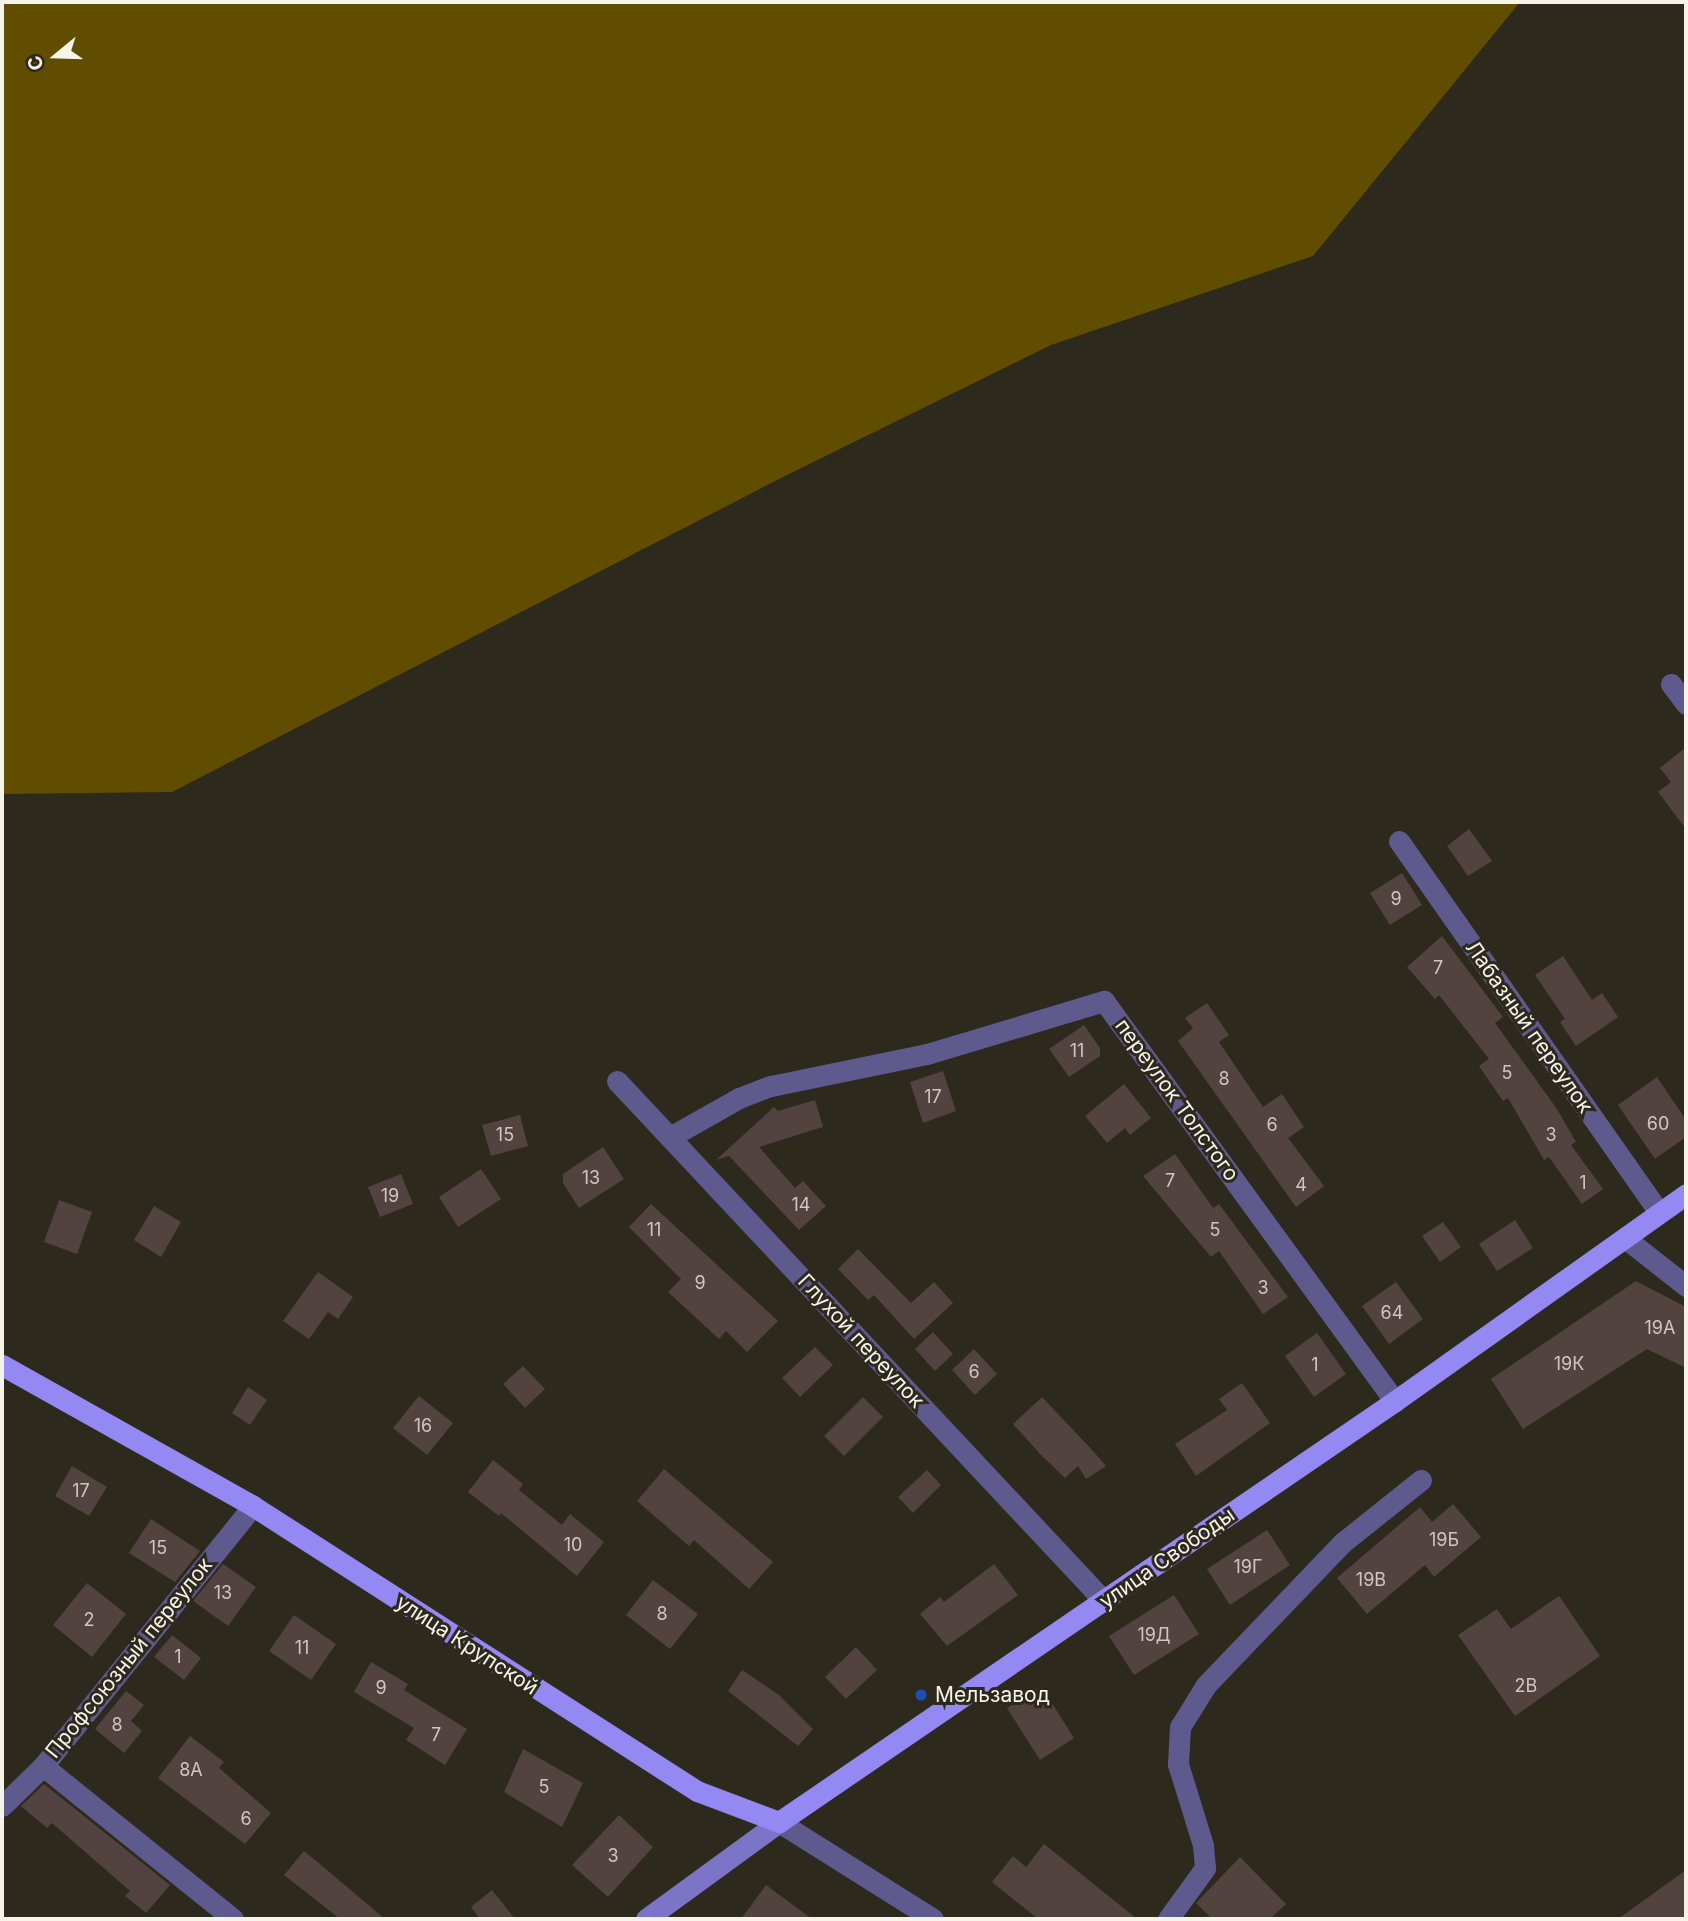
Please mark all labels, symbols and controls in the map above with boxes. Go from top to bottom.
north arrow [21,21,91,91]
text: С [23,53,49,73]
house number: 9 [1390,888,1402,910]
street label: Лабазный переулок [1460,936,1598,1118]
house number: 7 [1433,957,1443,979]
street label: переулок Толстого [1110,1014,1244,1186]
house number: 11 [1070,1040,1084,1062]
house number: 5 [1502,1062,1512,1084]
house number: 8 [1218,1068,1230,1090]
house number: 17 [924,1086,942,1108]
house number: 60 [1647,1113,1669,1135]
house number: 6 [1266,1114,1278,1136]
house number: 15 [496,1124,514,1146]
house number: 3 [1545,1124,1557,1146]
house number: 13 [582,1167,600,1189]
house number: 7 [1165,1170,1175,1192]
house number: 1 [1579,1172,1587,1194]
house number: 4 [1295,1174,1307,1196]
house number: 19 [381,1185,399,1207]
house number: 14 [792,1194,810,1216]
house number: 11 [647,1219,661,1241]
house number: 5 [1210,1219,1220,1241]
street label: Глухой переулок [793,1269,929,1413]
house number: 9 [694,1272,706,1294]
house number: 3 [1257,1277,1269,1299]
house number: 64 [1381,1302,1403,1324]
house number: 19А [1645,1317,1675,1339]
house number: 19К [1554,1353,1584,1375]
house number: 1 [1311,1354,1319,1376]
house number: 6 [968,1361,980,1383]
house number: 16 [414,1415,432,1437]
house number: 17 [72,1480,90,1502]
street label: улица Свободы [1095,1502,1239,1614]
house number: 19Б [1429,1529,1459,1551]
house number: 10 [564,1534,582,1556]
house number: 15 [149,1537,167,1559]
street label: Профсоюзный переулок [40,1553,218,1763]
house number: 19Г [1234,1556,1262,1578]
house number: 19В [1356,1569,1386,1591]
house number: 13 [214,1582,232,1604]
street label: улица Крупской [391,1590,543,1700]
house number: 8 [656,1603,668,1625]
house number: 2 [84,1609,94,1631]
house number: 19Д [1137,1624,1171,1646]
house number: 11 [295,1637,309,1659]
house number: 1 [174,1646,182,1668]
house number: 2В [1515,1675,1537,1697]
house number: 9 [375,1677,387,1699]
place label: Мельзавод [935,1682,1050,1708]
marker: Мельзавод [913,1687,929,1703]
house number: 8 [111,1714,123,1736]
house number: 7 [431,1724,441,1746]
house number: 8А [179,1759,203,1781]
house number: 5 [539,1776,549,1798]
house number: 6 [240,1808,252,1830]
house number: 3 [607,1845,619,1867]

